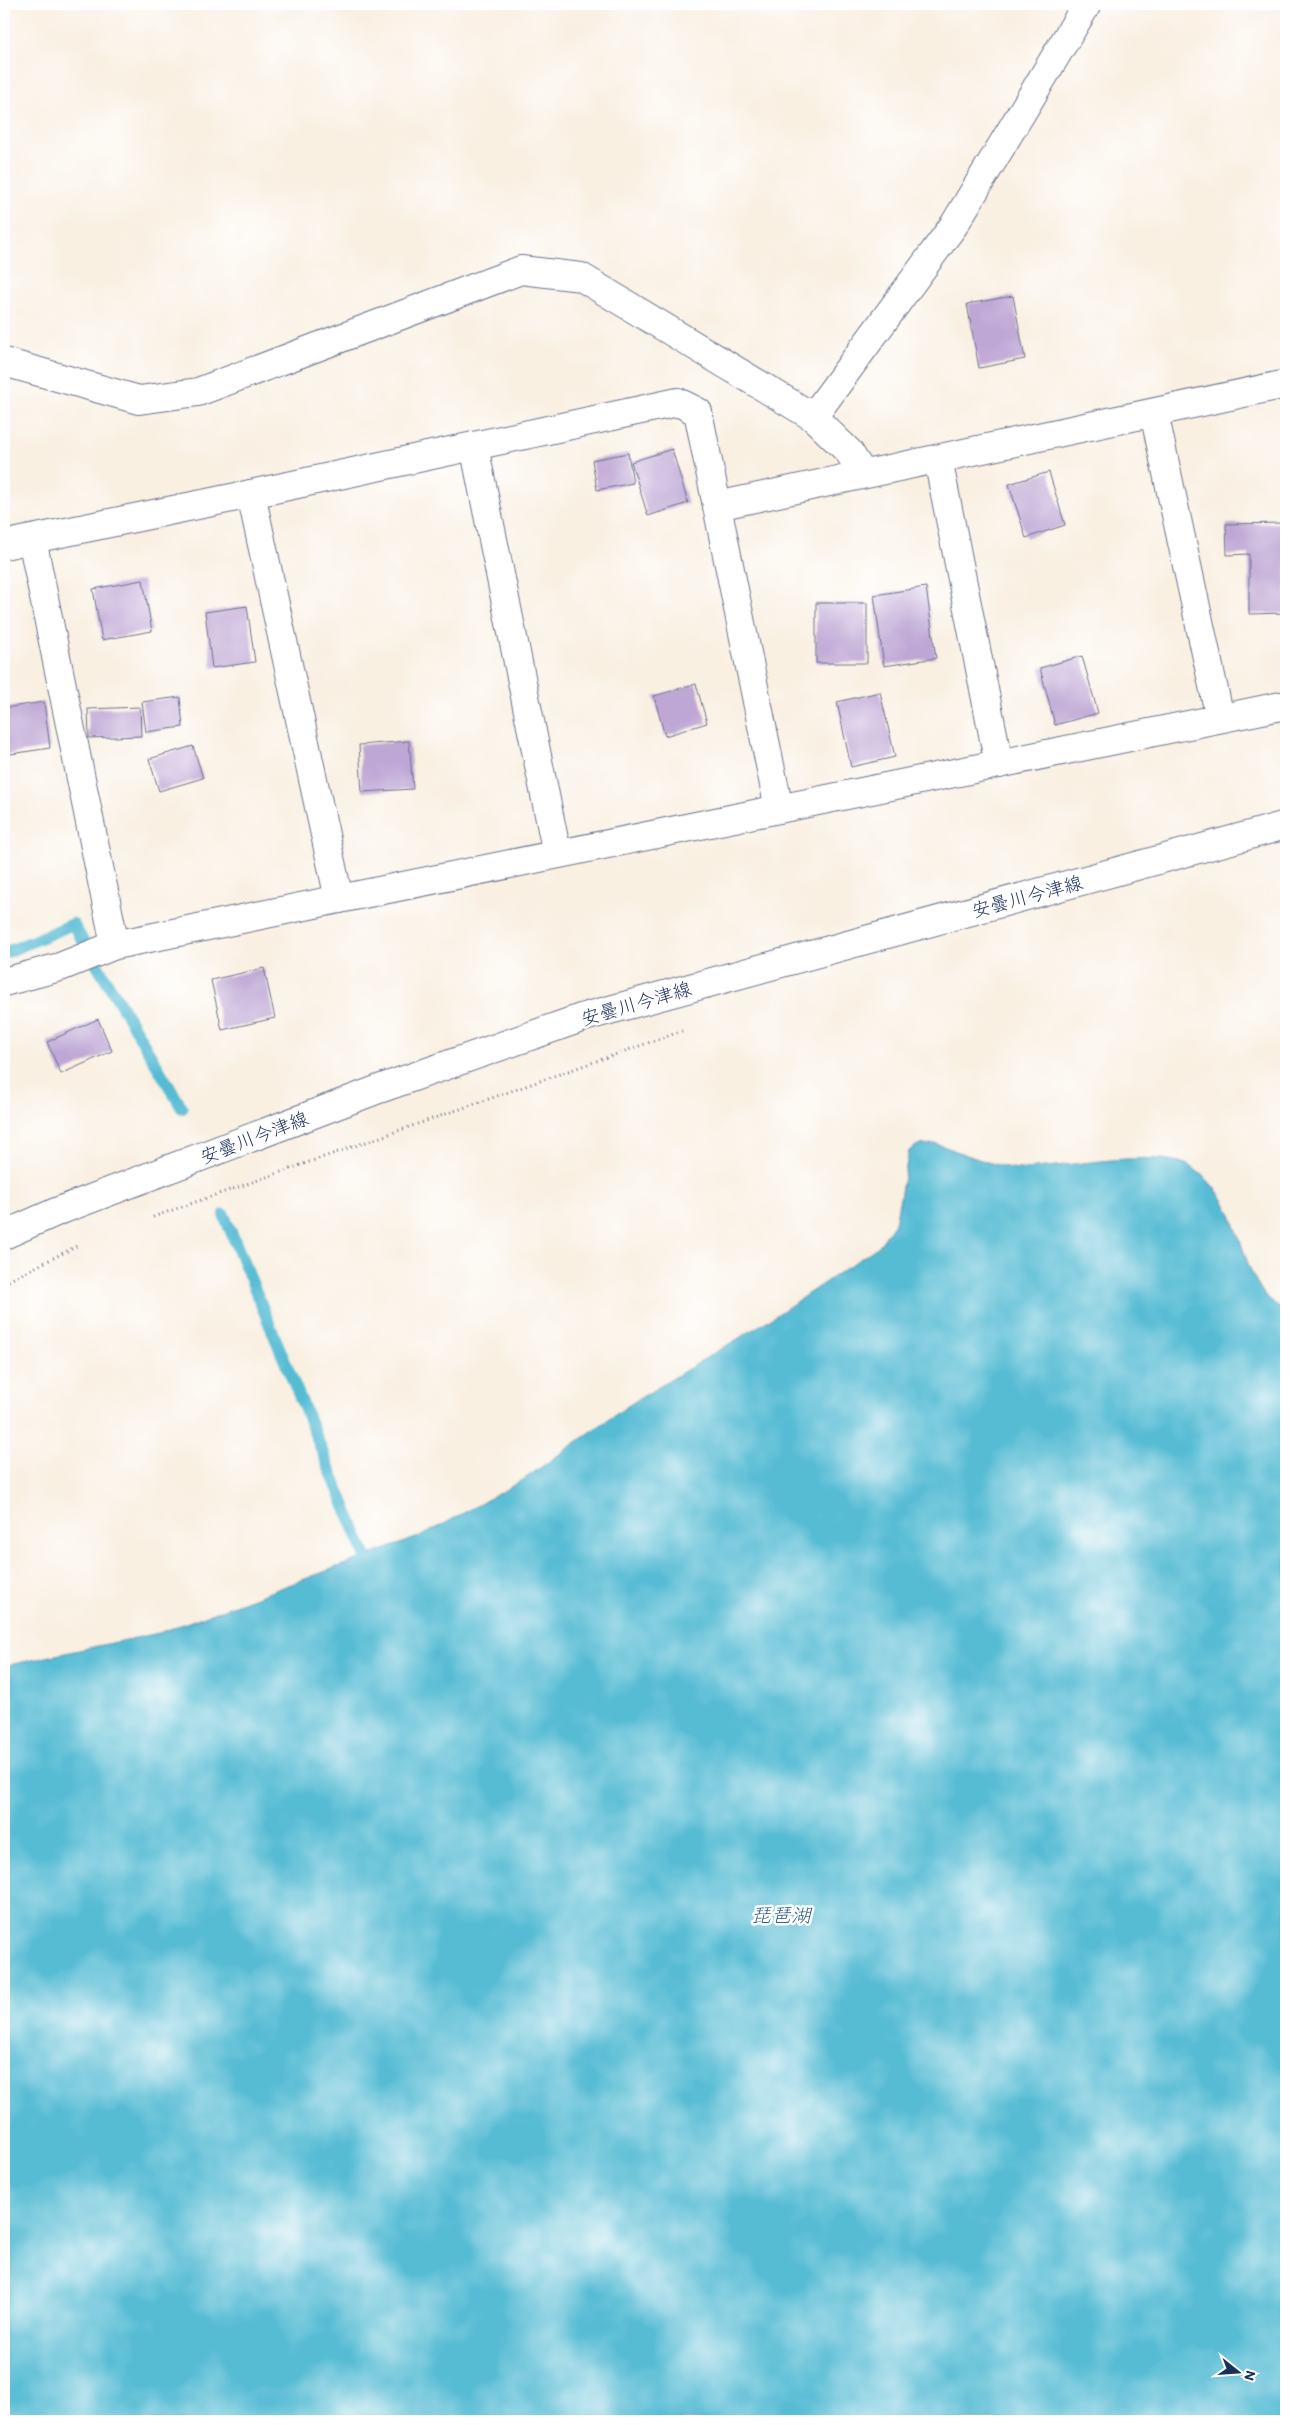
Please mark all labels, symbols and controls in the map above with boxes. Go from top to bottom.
street label: 安曇川今津線 [969,871,1085,922]
street label: 安曇川今津線 [578,977,694,1030]
street label: 安曇川今津線 [197,1106,312,1169]
water label: 琵琶湖 [751,1903,813,1927]
north arrow [1212,2348,1262,2398]
text: N [1240,2369,1259,2383]

